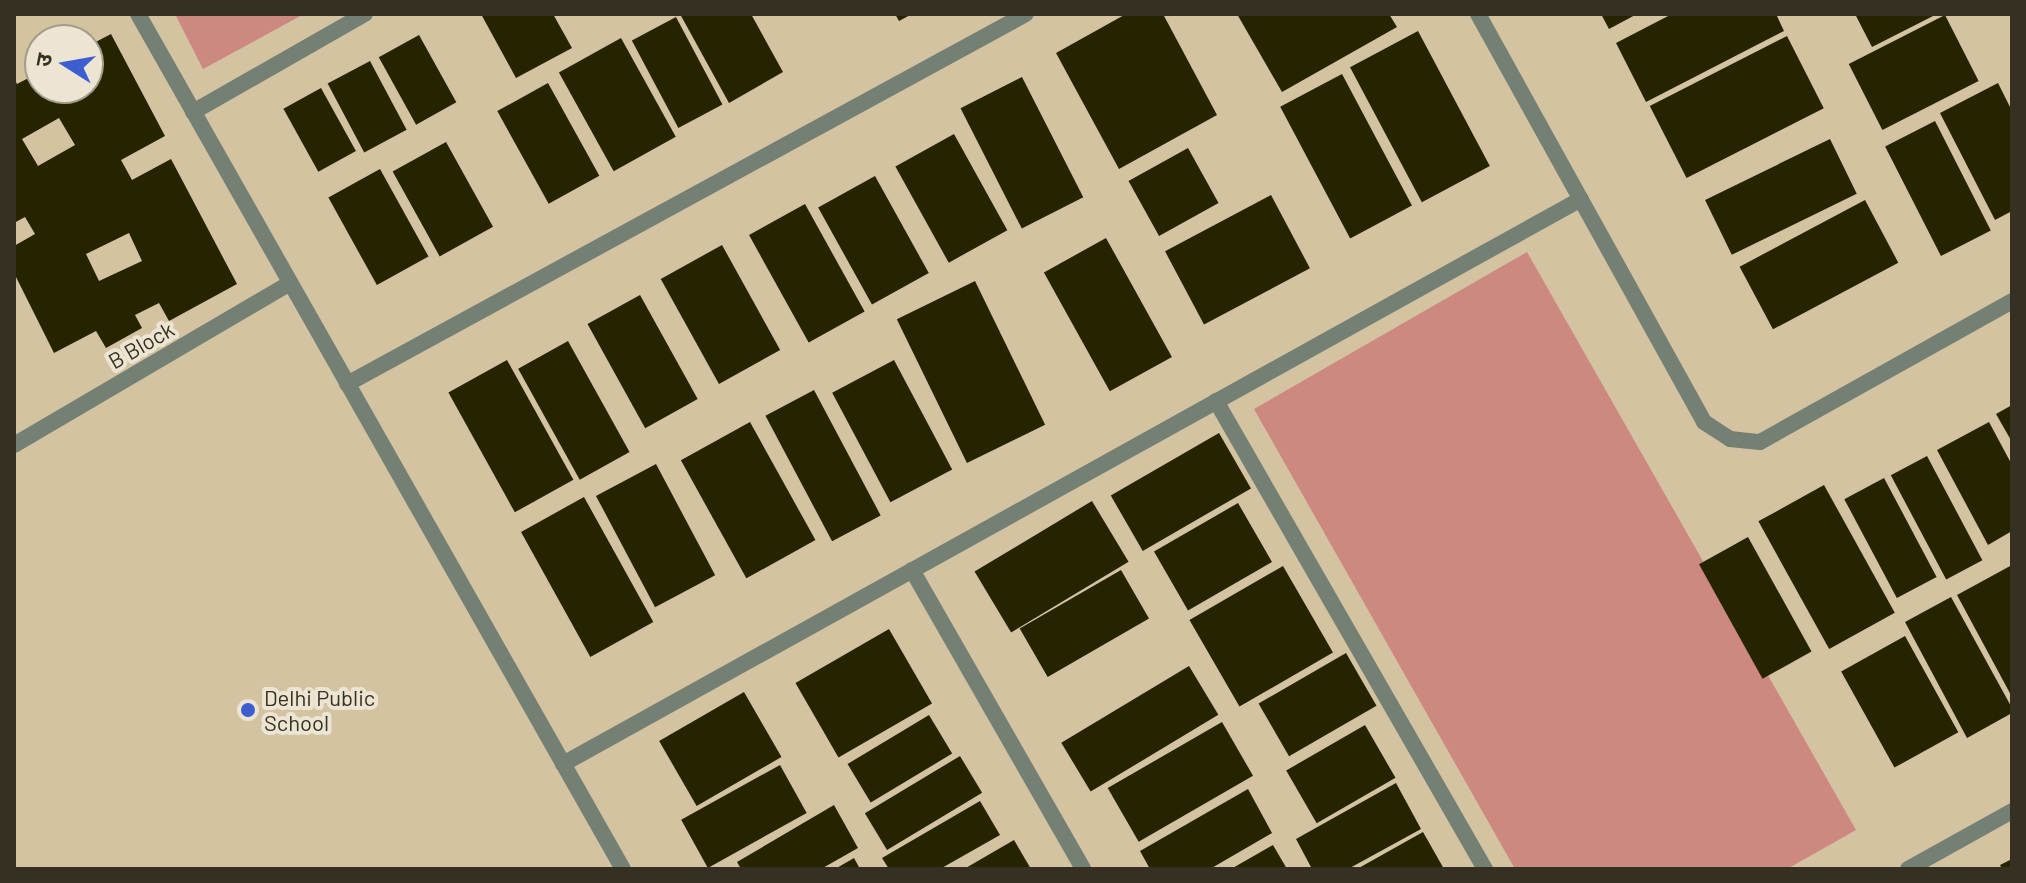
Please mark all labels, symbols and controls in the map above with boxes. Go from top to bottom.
north arrow [24,24,104,104]
text: उ [28,51,56,69]
street label: B Block [103,316,179,374]
place label: Delhi Public School [264,684,375,736]
marker: Delhi Public School [239,701,257,719]

